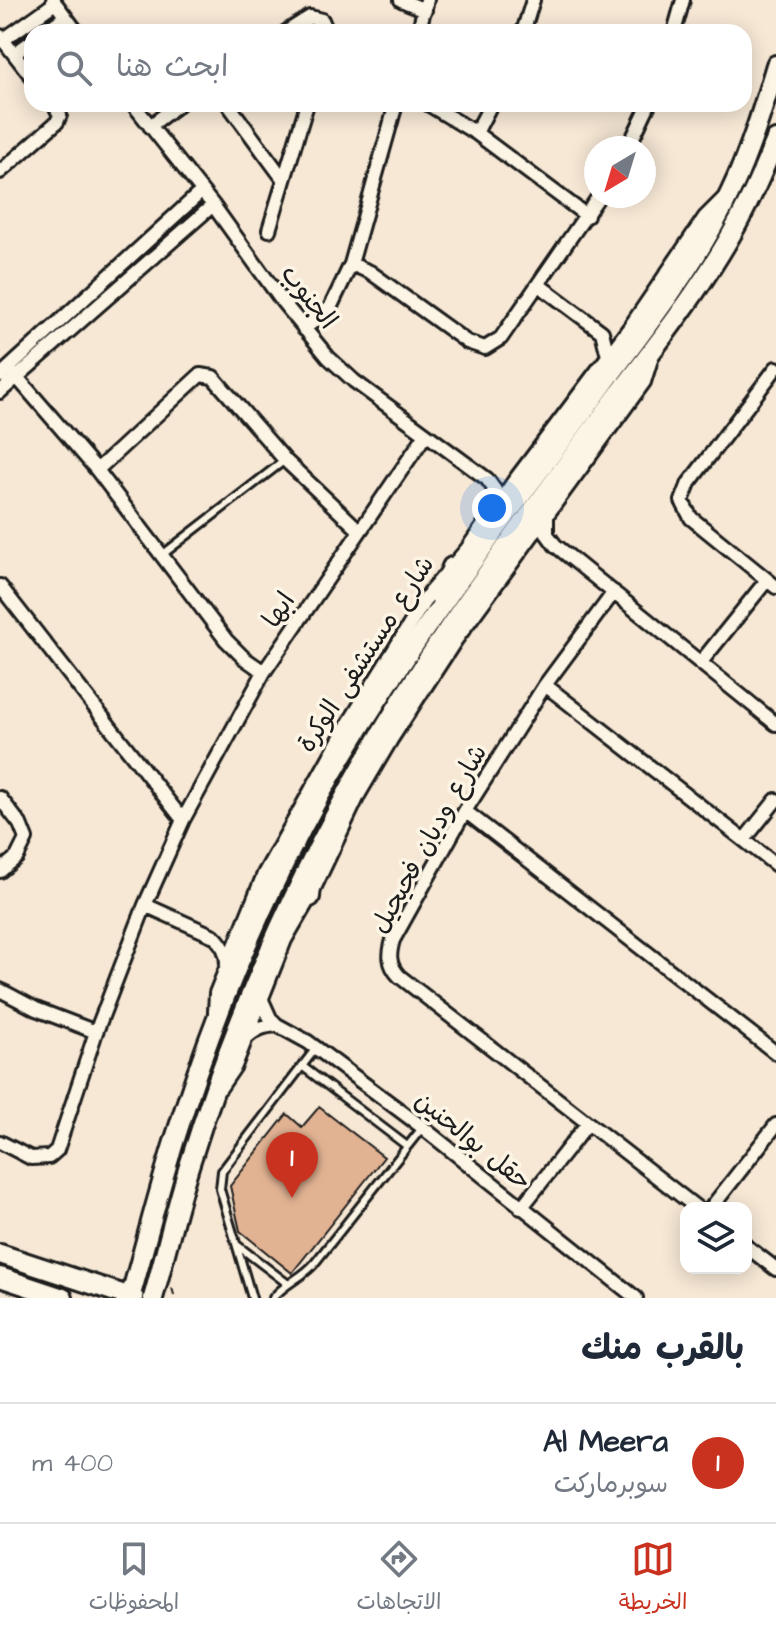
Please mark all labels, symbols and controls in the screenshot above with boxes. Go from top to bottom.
search box [24,24,752,112]
icon: search [52,46,96,90]
text: ابحث هنا [116,46,228,88]
north arrow [584,136,656,208]
street label: الجنوب [272,257,346,337]
your location [472,488,512,528]
street label: شارع مستشفى الوكرة [289,549,443,759]
street label: ابها [254,585,304,635]
street label: شارع وديان فحيحيل [362,738,496,940]
street label: حقل بوالحنين [407,1083,539,1199]
pin: 1 [266,1132,318,1198]
map controls [680,1202,752,1274]
button: layers [680,1202,752,1274]
text: بالقرب منك [581,1325,744,1373]
text: Al Meera [543,1421,668,1463]
text: 400 m [32,1445,113,1481]
text: 1 [716,1445,720,1481]
text: سوبرماركت [554,1466,668,1502]
tab: المحفوظات [89,1537,179,1621]
tab: الاتجاهات [357,1537,441,1621]
tab: الخريطة [619,1537,687,1621]

